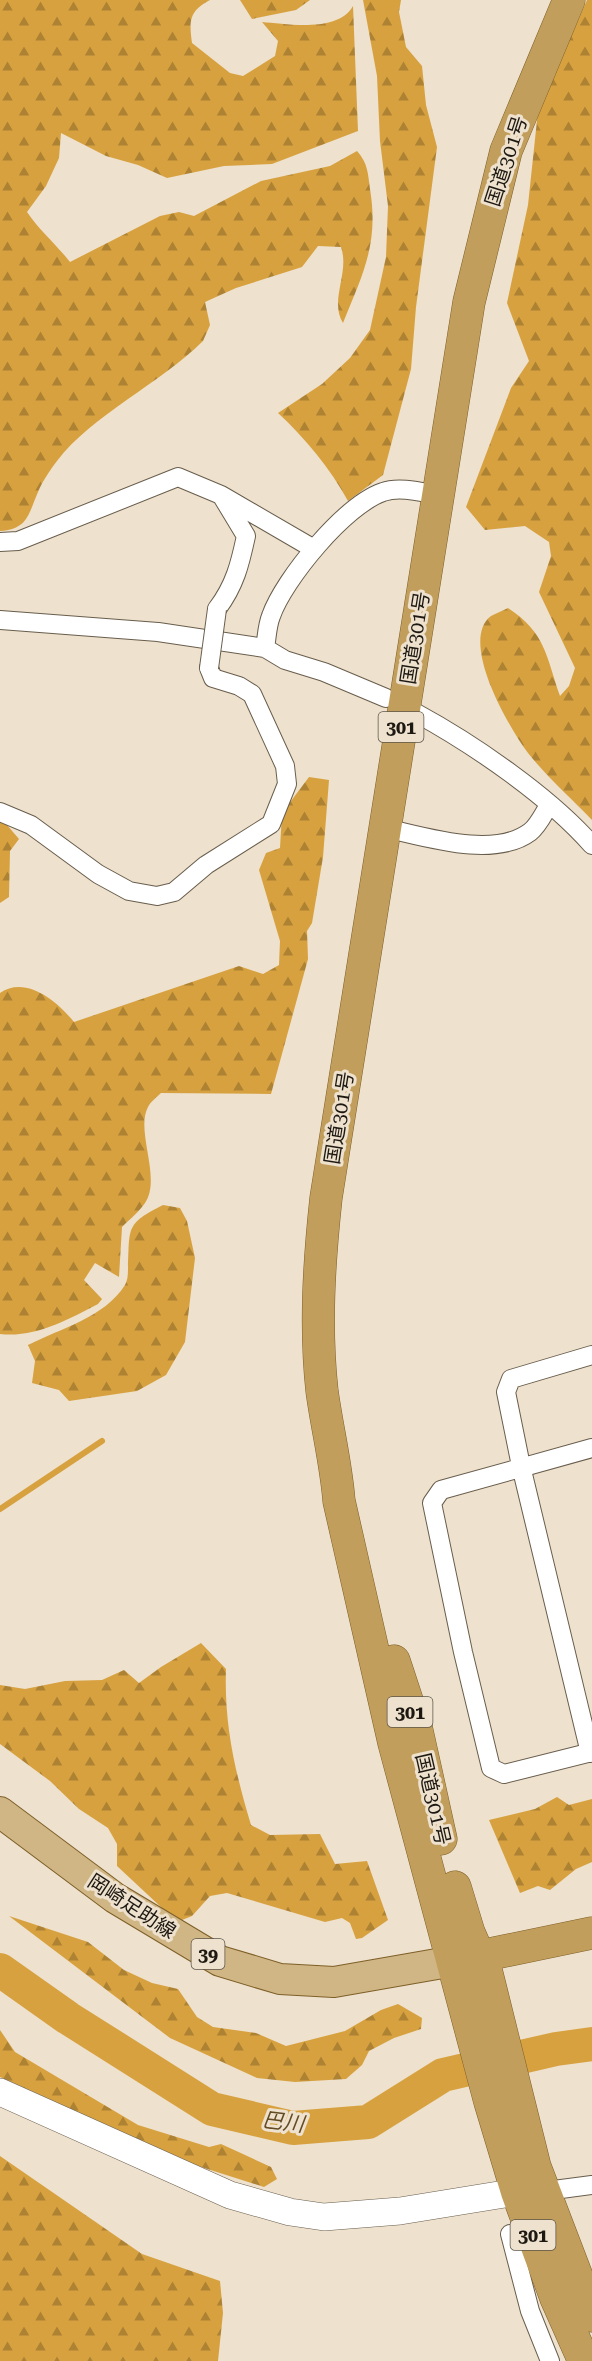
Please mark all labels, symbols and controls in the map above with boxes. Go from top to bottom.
street label: 国道301号 [480,113,532,209]
street label: 国道301号 [396,590,434,686]
road number: 301 [378,712,424,742]
street label: 国道301号 [320,1070,358,1166]
road number: 301 [388,1697,432,1727]
street label: 国道301号 [411,1751,455,1847]
street label: 岡崎足助線 [84,1869,180,1943]
road number: 39 [192,1939,224,1969]
water label: 巴川 [261,2108,307,2137]
road number: 301 [510,2220,556,2250]

